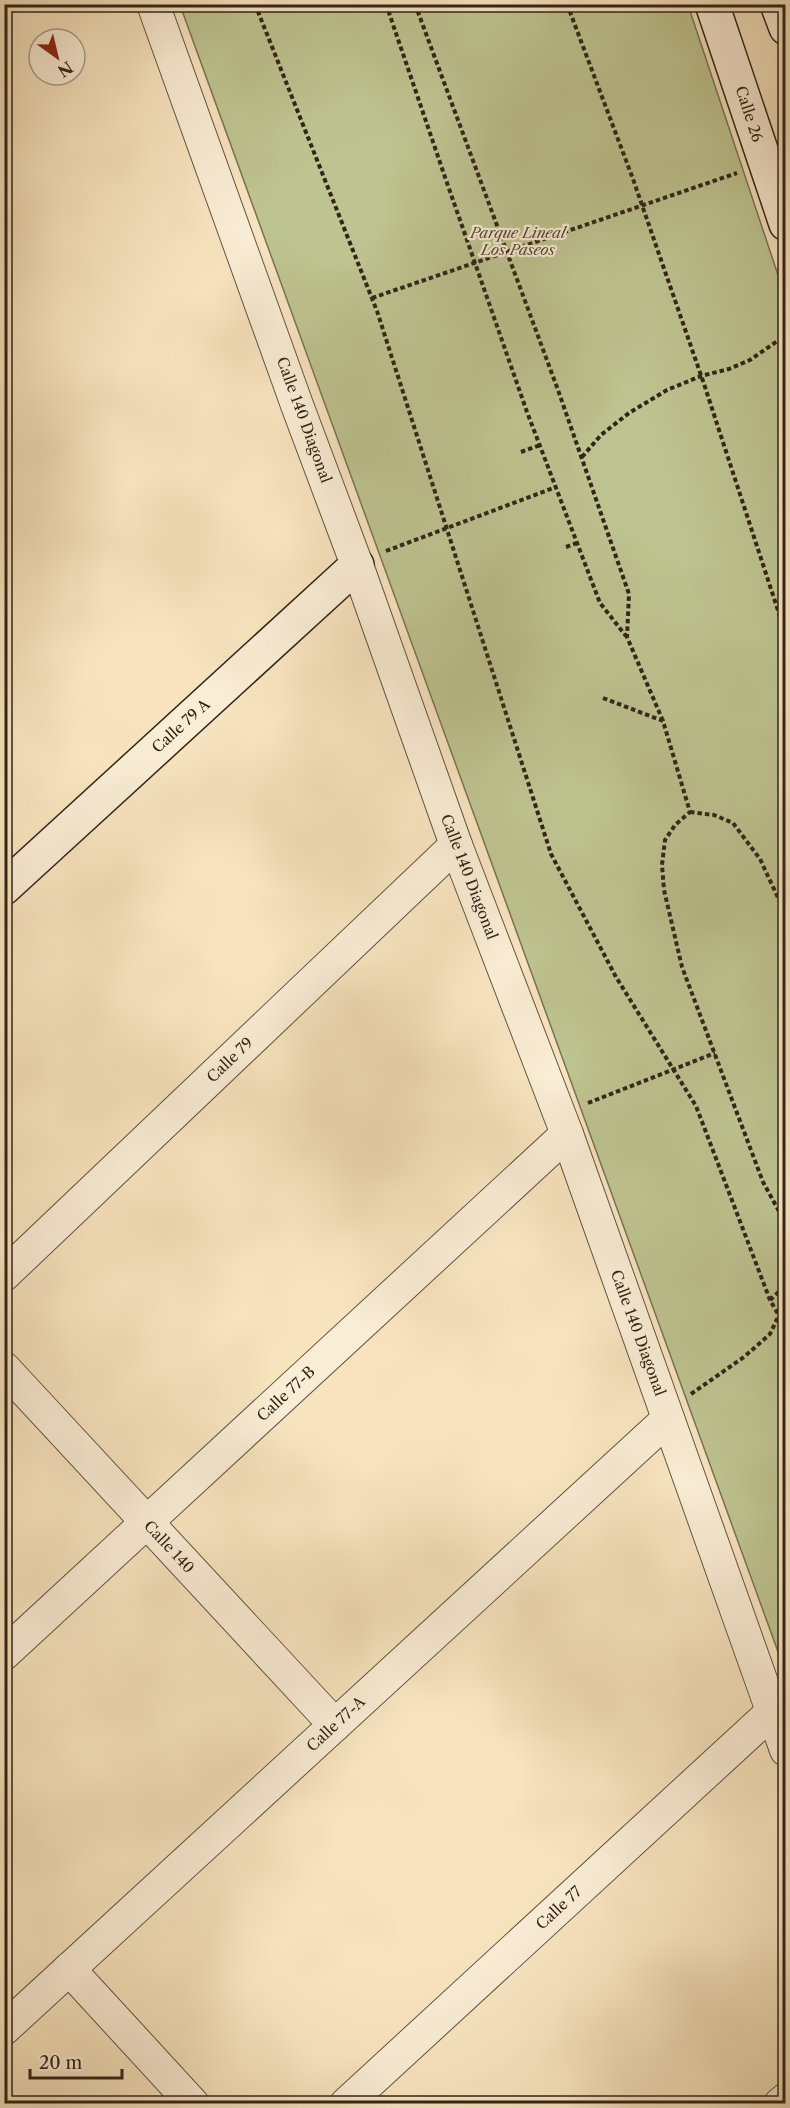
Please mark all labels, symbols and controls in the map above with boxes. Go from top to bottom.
north arrow [27,27,87,87]
text: N [54,57,77,82]
street label: Calle 26 [731,83,768,145]
park label: Parque Lineal Los Paseos [469,223,568,259]
street label: Calle 140 Diagonal [273,354,336,486]
street label: Calle 79 A [148,694,214,757]
street label: Calle 140 Diagonal [437,811,502,943]
street label: Calle 79 [203,1033,257,1086]
street label: Calle 140 Diagonal [607,1267,670,1399]
street label: Calle 77-B [253,1362,319,1425]
street label: Calle 140 [140,1516,199,1577]
street label: Calle 77-A [303,1691,369,1755]
street label: Calle 77 [532,1881,586,1934]
scale bar [30,2042,122,2080]
text: 20 m [39,2052,83,2074]

